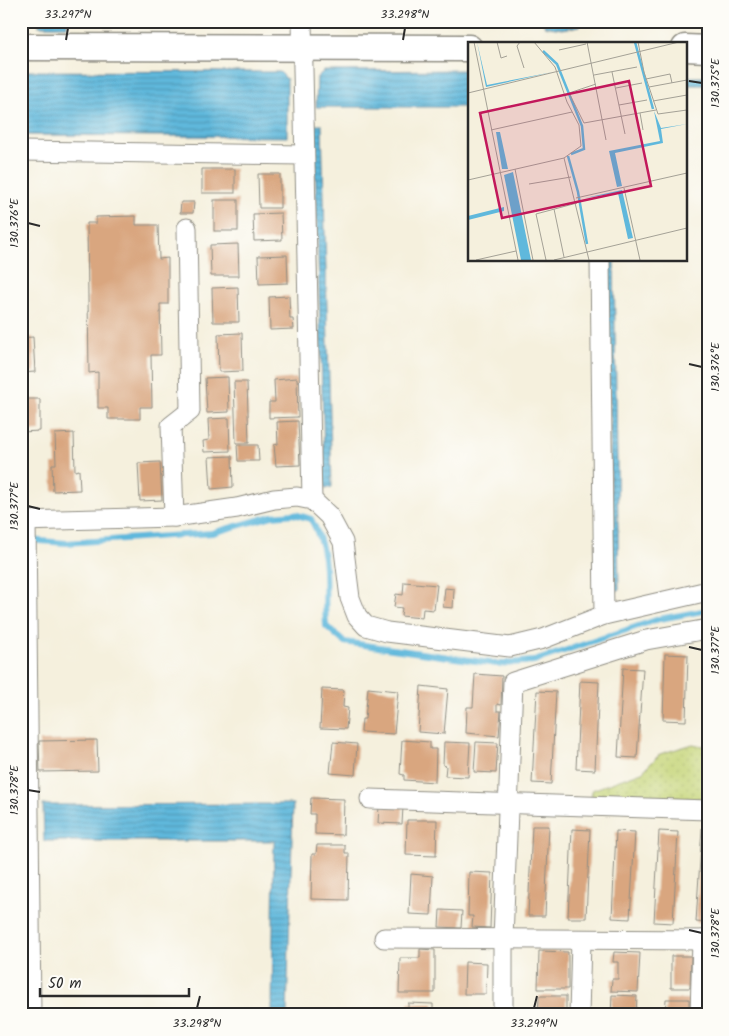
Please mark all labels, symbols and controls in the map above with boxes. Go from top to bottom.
text: 33.297°N [44,5,92,24]
text: 33.298°N [381,5,429,24]
inset map [468,42,686,261]
text: 130.375°E [706,57,725,108]
text: 130.376°E [5,197,24,248]
text: 130.376°E [706,341,725,392]
text: 130.377°E [5,481,24,530]
text: 130.377°E [706,625,725,674]
text: 130.378°E [5,764,24,815]
text: 130.378°E [706,907,725,958]
scale bar [40,966,189,998]
text: 50 m [48,972,82,996]
text: 33.298°N [173,1014,221,1033]
text: 33.299°N [510,1014,558,1033]

